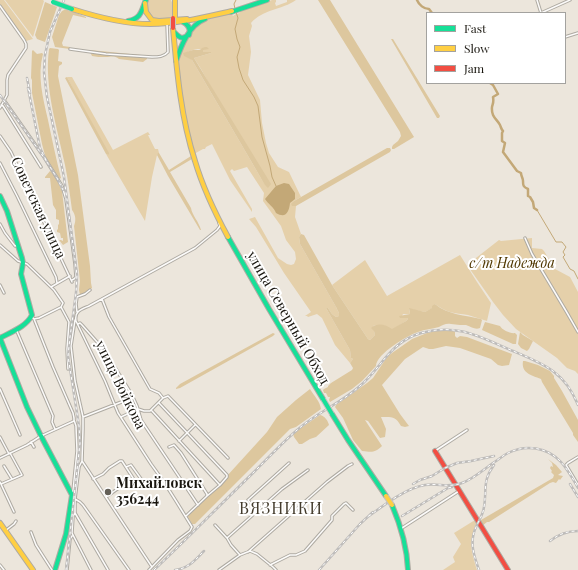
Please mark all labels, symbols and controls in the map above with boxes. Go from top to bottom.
legend [426,12,566,84]
text: Fast [464,20,486,36]
text: Slow [464,40,490,56]
text: Jam [464,60,484,76]
street label: Советская улица [7,154,69,262]
street label: улица Северный Обход [243,248,333,388]
park label: с/т Надежда [469,256,555,272]
street label: улица Войкова [91,338,149,432]
place label: Михайловск 356244 [116,476,202,508]
marker: Михайловск 356244 [103,487,113,497]
district label: ВЯЗНИКИ [239,499,323,519]

